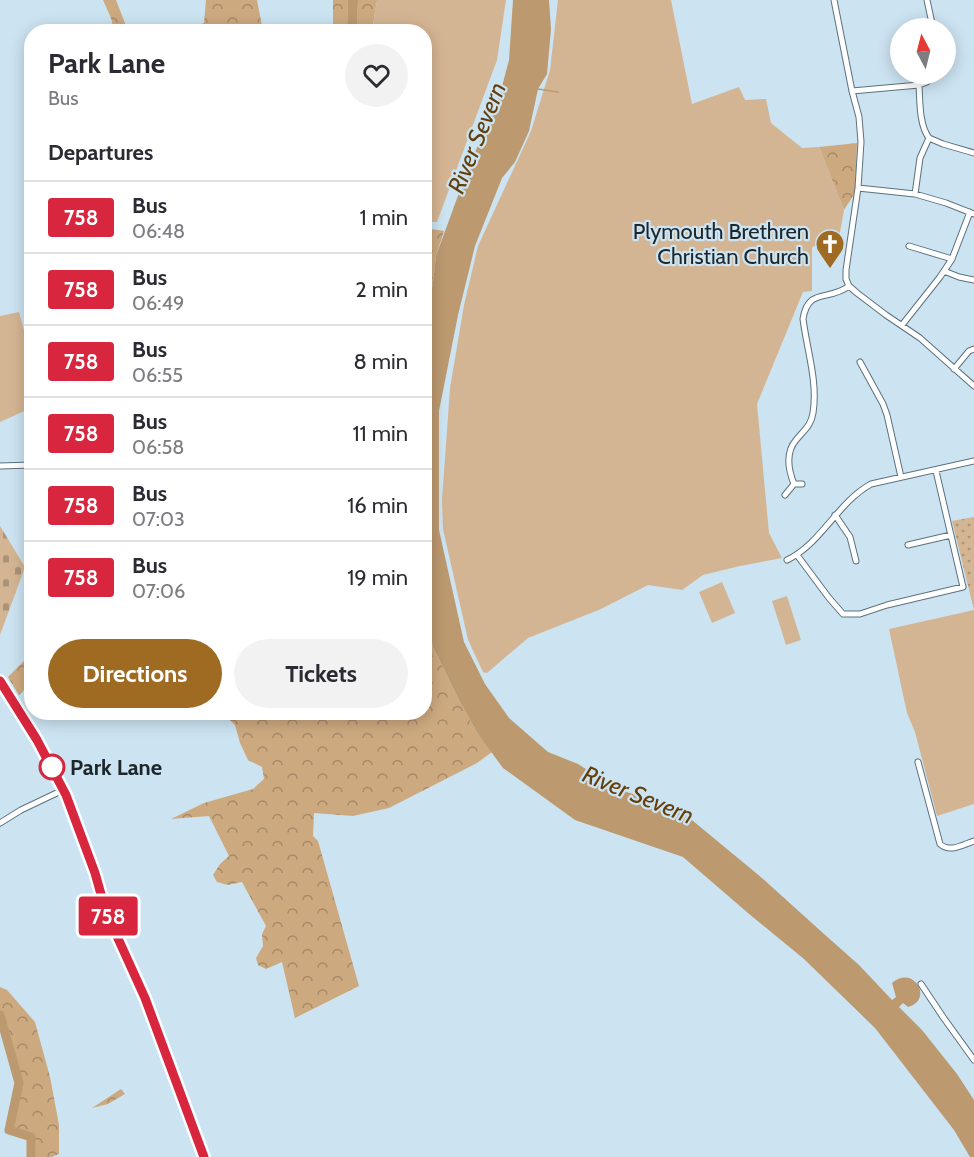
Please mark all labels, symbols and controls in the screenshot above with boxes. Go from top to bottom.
north arrow [890,18,956,84]
map controls [890,18,956,84]
button: heart [345,44,408,107]
text: Park Lane [48,46,165,80]
water label: River Severn [441,78,512,198]
text: Bus [48,86,79,110]
text: Departures [48,139,153,166]
text: Bus [132,192,167,219]
text: 1 min [360,204,408,231]
text: 758 [64,205,98,230]
place label: Plymouth Brethren Christian Church [633,218,809,270]
text: 06:48 [132,219,185,243]
church icon: Plymouth Brethren Christian Church [814,228,846,270]
text: Bus [132,264,167,291]
text: 2 min [355,276,408,303]
text: 758 [64,277,98,302]
text: 06:49 [132,291,184,315]
text: Bus [132,336,167,363]
text: 8 min [353,348,408,375]
text: 758 [64,349,98,374]
text: 06:55 [132,363,183,387]
text: Bus [132,408,167,435]
text: 11 min [352,420,408,447]
text: 758 [64,421,98,446]
text: 06:58 [132,435,184,459]
text: Bus [132,480,167,507]
text: 16 min [347,492,408,519]
text: 758 [64,493,98,518]
text: 07:03 [132,507,185,531]
text: Bus [132,552,167,579]
text: 19 min [347,564,408,591]
text: 758 [64,565,98,590]
text: 07:06 [132,579,185,603]
button: Directions [48,639,222,708]
button: Tickets [234,639,408,708]
marker: Park Lane [39,754,65,780]
place label: Park Lane [70,754,162,781]
water label: River Severn [578,759,698,830]
line badge: 758 [74,896,142,936]
text: 758 [91,904,125,929]

